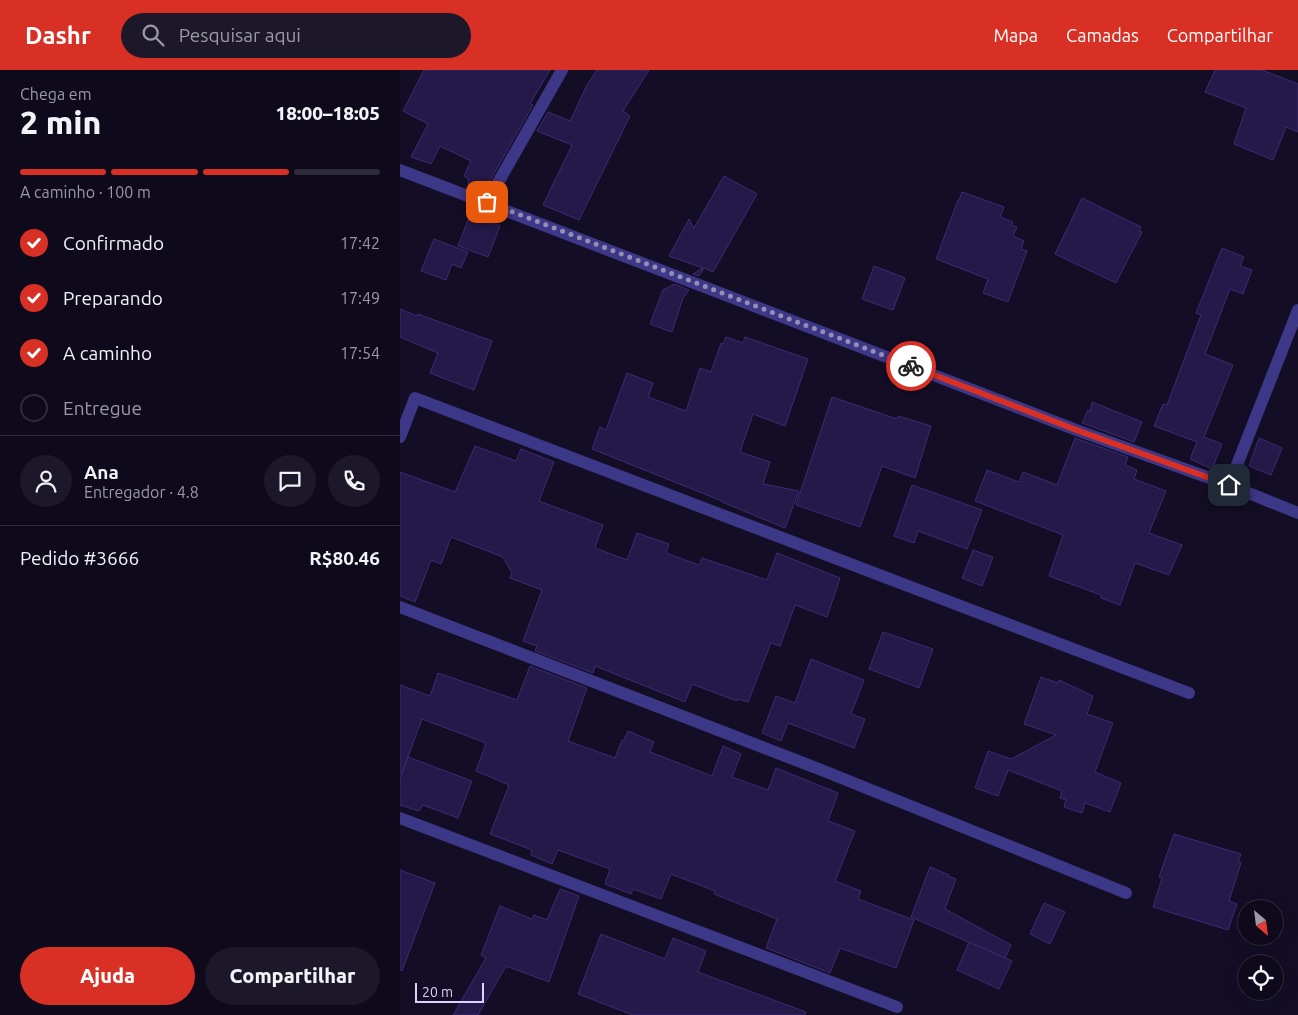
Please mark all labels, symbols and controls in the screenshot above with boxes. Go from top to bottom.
search box [121,13,471,58]
icon: search [139,21,167,49]
text: Dashr [25,22,91,49]
text: Pesquisar aqui [179,24,301,46]
text: Mapa [993,25,1038,45]
text: Camadas [1066,25,1139,45]
text: Compartilhar [1167,25,1273,45]
text: Chega em [20,85,92,103]
text: 18:00–18:05 [275,102,380,124]
text: 2 min [20,104,101,140]
pin [466,181,508,223]
text: A caminho · 100 m [20,183,151,201]
icon: bag [473,188,501,216]
icon: check [20,229,48,257]
text: Confirmado [63,232,164,254]
text: 17:42 [340,234,380,252]
icon: check [20,284,48,312]
text: Preparando [63,287,163,309]
text: 17:49 [340,289,380,307]
icon: check [20,339,48,367]
courier [886,341,936,391]
text: A caminho [63,342,152,364]
text: 17:54 [340,344,380,362]
icon: bike [897,352,925,380]
text: Entregue [63,397,142,419]
button: person [20,455,72,507]
button: chat [264,455,316,507]
button: phone [328,455,380,507]
text: Ana [84,461,119,483]
pin [1208,464,1250,506]
icon: home [1215,471,1243,499]
text: Entregador · 4.8 [84,483,199,501]
text: Pedido #3666 [20,547,139,569]
text: R$80.46 [309,547,380,569]
north arrow [1238,900,1282,945]
map controls [1238,900,1283,1000]
button: Ajuda [20,947,195,1005]
button: Compartilhar [205,947,380,1005]
button: locate [1238,955,1283,1000]
scale bar [415,980,484,1003]
text: 20 m [422,984,453,1000]

